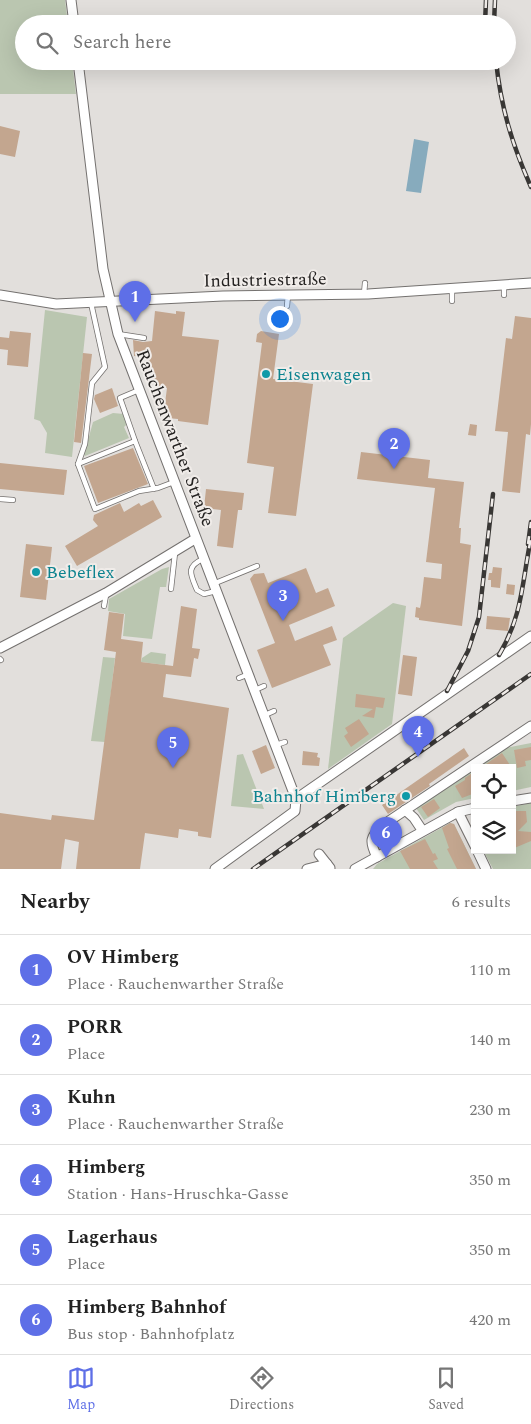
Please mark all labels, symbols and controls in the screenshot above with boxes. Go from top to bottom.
search box [15,15,516,70]
text: Search here [73,28,172,57]
icon: search [33,29,61,57]
street label: Industriestraße [203,265,327,295]
pin: 1 [119,281,151,322]
your location [267,306,293,332]
street label: Rauchenwarther Straße [129,346,221,530]
place label: Eisenwagen [276,361,371,388]
marker: Eisenwagen [260,368,272,380]
pin: 2 [378,428,410,469]
place label: Bebeflex [46,559,115,586]
marker: Bebeflex [30,566,42,578]
pin: 3 [267,580,299,621]
pin: 4 [402,716,434,757]
pin: 5 [157,727,189,768]
map controls [471,764,516,854]
button: locate [471,764,516,809]
place label: Bahnhof Himberg [252,783,396,810]
marker: Bahnhof Himberg [400,790,412,802]
button: layers [471,809,516,854]
pin: 6 [370,817,402,858]
text: Nearby [20,886,90,918]
text: 6 results [452,890,511,914]
text: OV Himberg [67,943,179,972]
text: 1 [32,958,40,982]
text: 110 m [469,958,511,982]
text: Place · Rauchenwarther Straße [67,972,284,996]
text: PORR [67,1013,123,1042]
text: 2 [32,1028,40,1052]
text: 140 m [469,1028,511,1052]
text: Place [67,1042,105,1066]
text: Kuhn [67,1083,116,1112]
text: 3 [32,1098,40,1122]
text: 230 m [469,1098,511,1122]
text: Place · Rauchenwarther Straße [67,1112,284,1136]
text: Himberg [67,1153,145,1182]
text: 4 [32,1168,40,1192]
text: 350 m [469,1168,511,1192]
text: Station · Hans-Hruschka-Gasse [67,1182,289,1206]
text: Lagerhaus [67,1223,158,1252]
text: 5 [32,1238,40,1262]
text: 350 m [469,1238,511,1262]
text: Place [67,1252,105,1276]
text: Himberg Bahnhof [67,1293,226,1322]
text: 6 [32,1308,40,1332]
text: 420 m [469,1308,511,1332]
text: Bus stop · Bahnhofplatz [67,1322,235,1346]
tab: Map [67,1364,95,1415]
tab: Directions [229,1364,294,1415]
tab: Saved [428,1364,464,1415]

